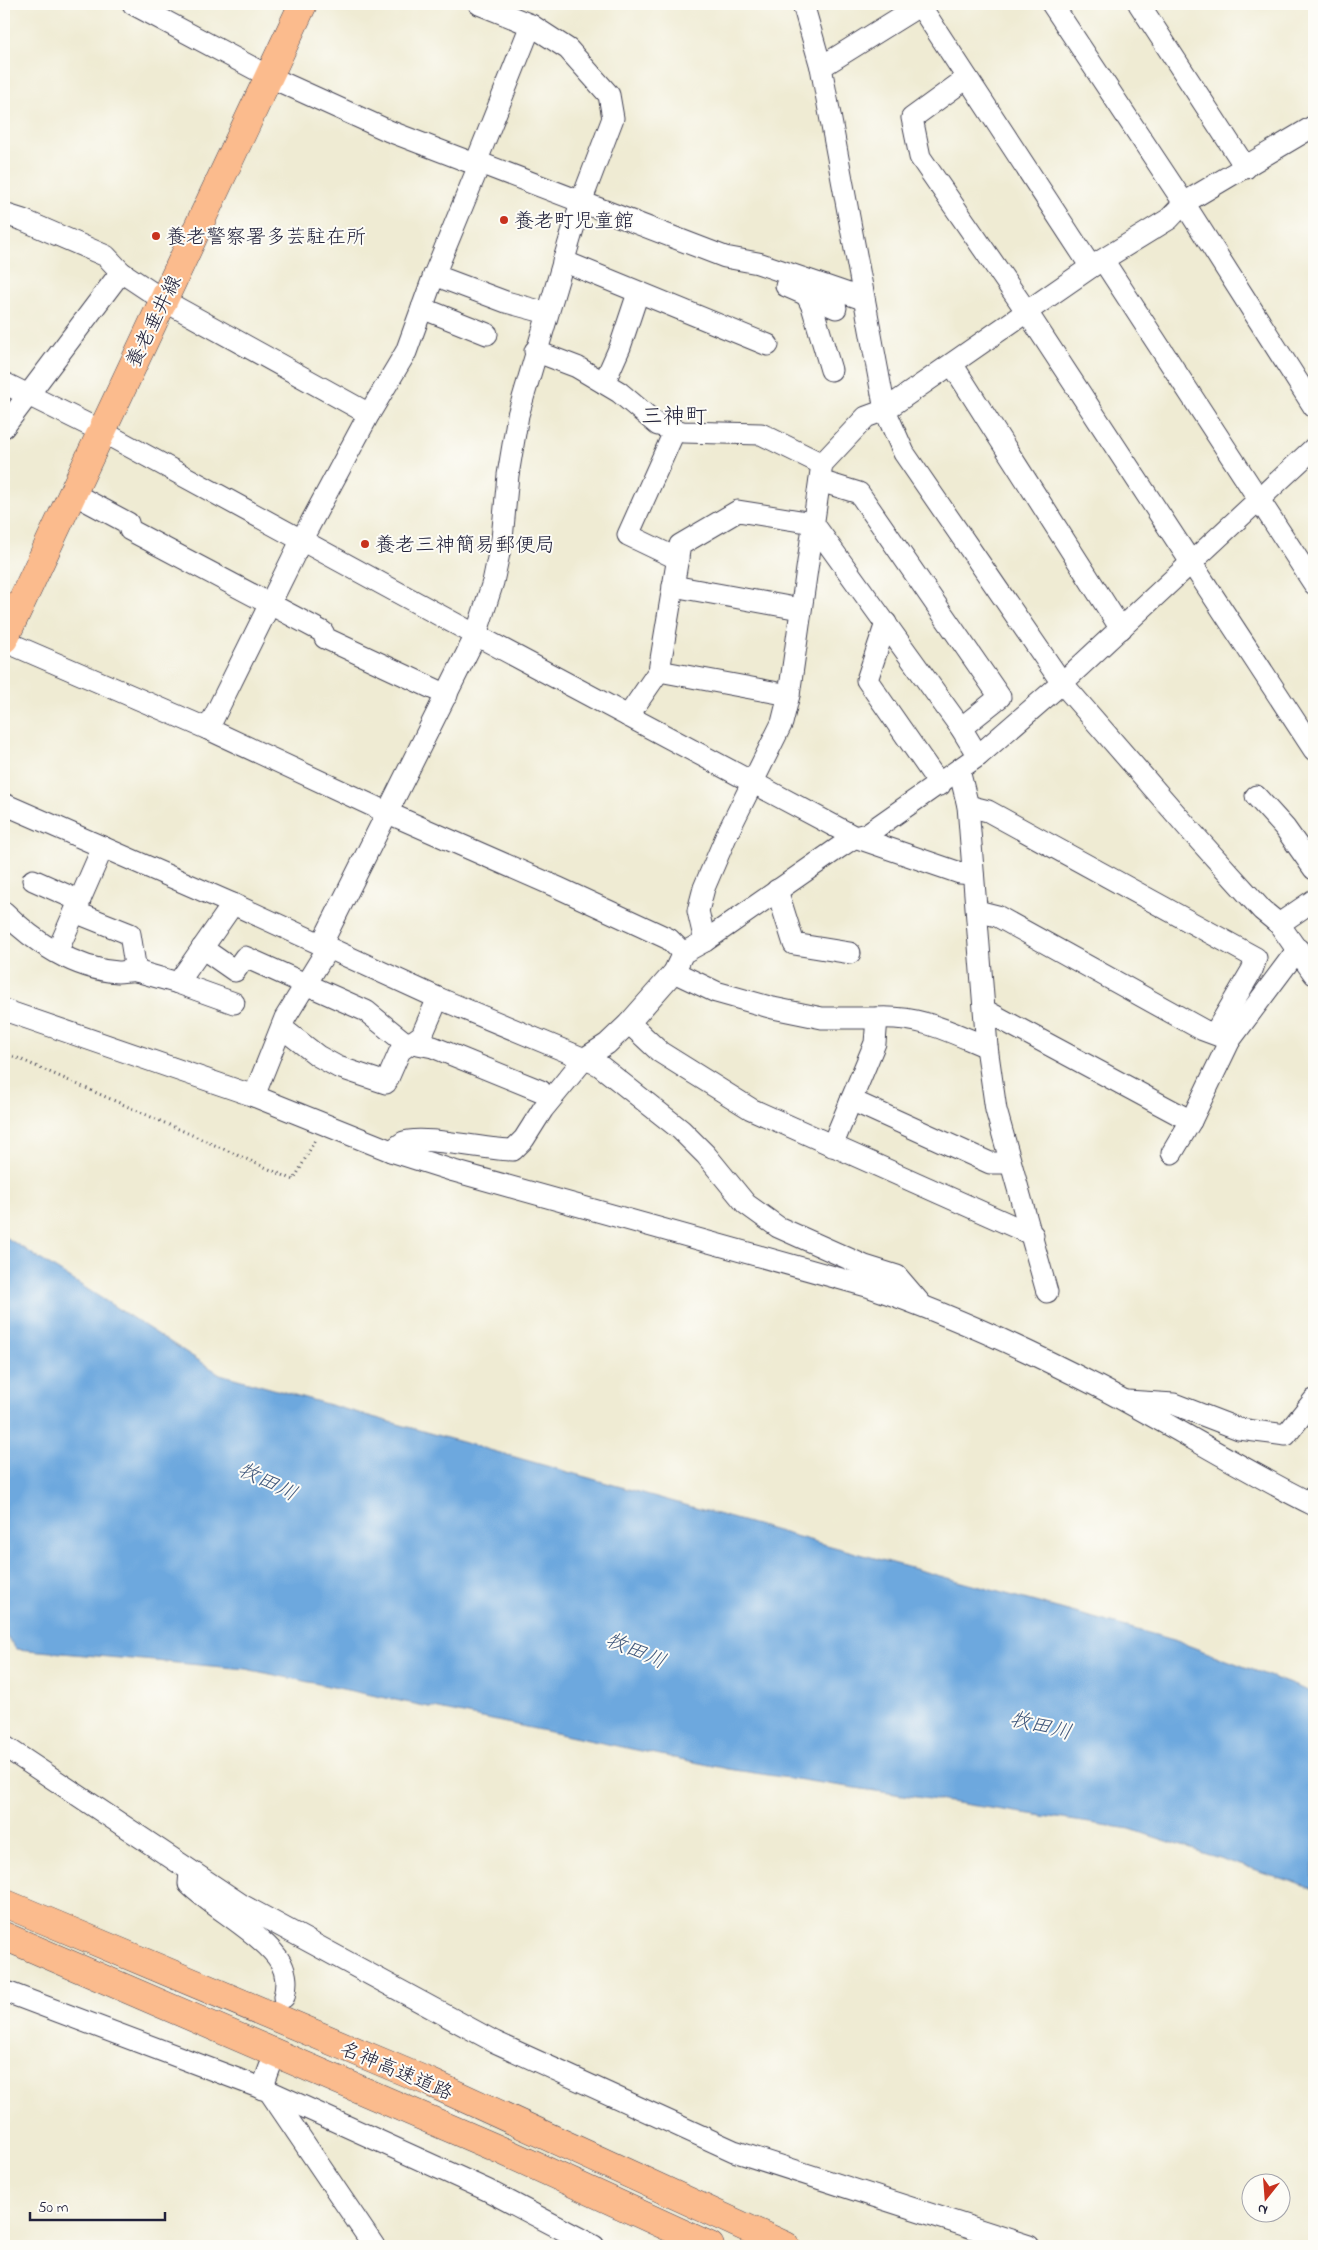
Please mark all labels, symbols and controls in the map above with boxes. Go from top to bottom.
place label: 養老町児童館 [514,208,634,237]
marker: 養老町児童館 [498,214,510,226]
place label: 養老警察署多芸駐在所 [166,224,366,253]
marker: 養老警察署多芸駐在所 [150,230,162,242]
street label: 養老垂井線 [120,271,190,373]
district label: 三神町 [641,402,707,434]
place label: 養老三神簡易郵便局 [375,532,555,561]
marker: 養老三神簡易郵便局 [359,538,371,550]
water label: 牧田川 [232,1456,302,1510]
water label: 牧田川 [600,1626,670,1678]
water label: 牧田川 [1006,1705,1075,1749]
street label: 名神高速道路 [335,2036,457,2109]
north arrow [1240,2172,1290,2222]
scale bar [30,2190,165,2222]
text: 50 m [38,2197,69,2219]
text: N [1255,2198,1270,2220]

